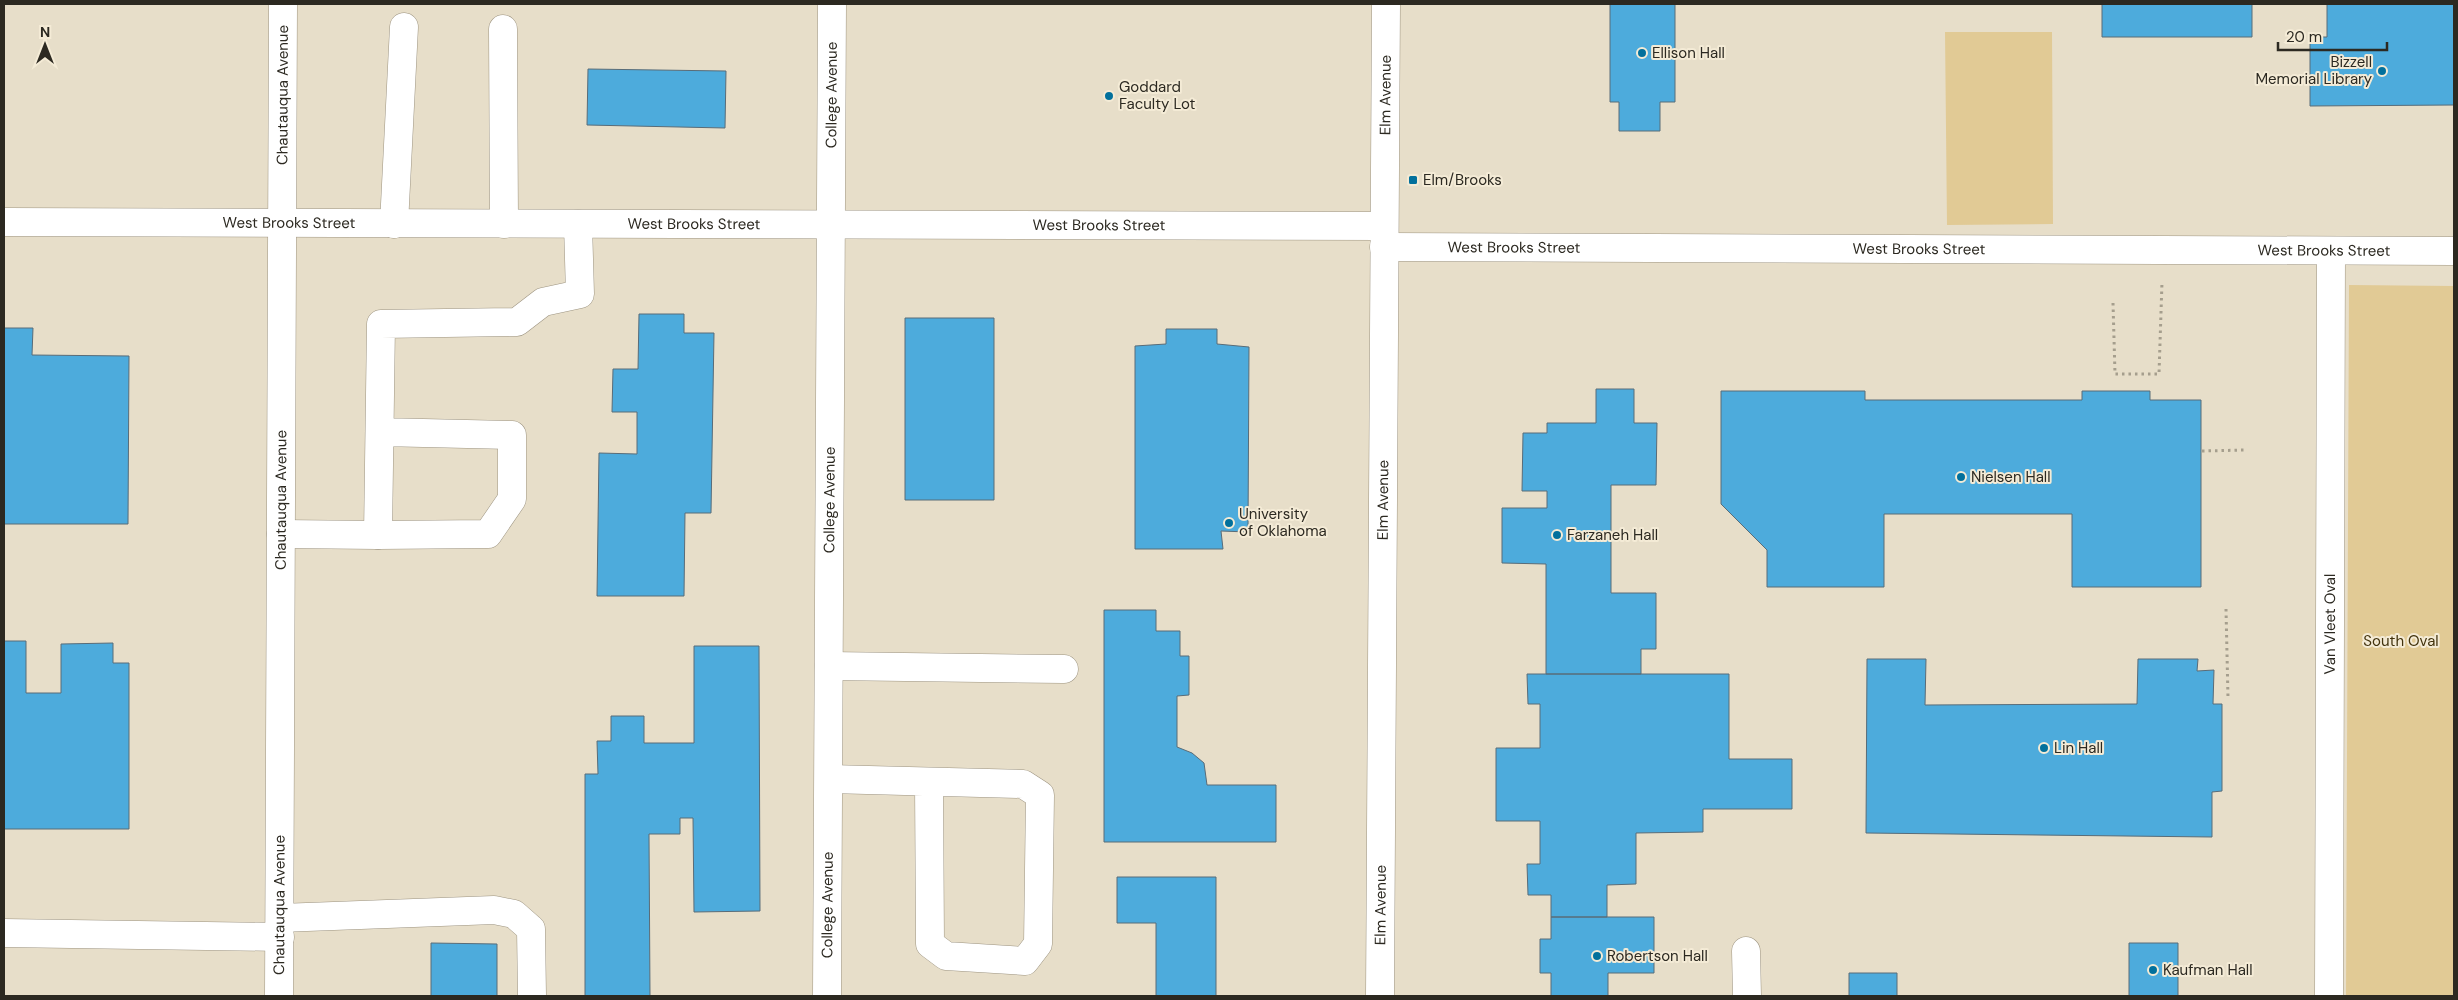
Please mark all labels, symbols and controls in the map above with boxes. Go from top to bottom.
north arrow [20,20,70,70]
scale bar [2278,20,2387,52]
text: N [40,23,50,41]
street label: Chautauqua Avenue [272,25,293,165]
text: 20 m [2286,27,2322,47]
street label: College Avenue [821,42,842,148]
place label: Ellison Hall [1652,43,1725,63]
marker: Ellison Hall [1636,47,1648,59]
place label: Bizzell Memorial Library [2255,52,2373,89]
street label: Elm Avenue [1375,55,1396,135]
marker: Bizzell Memorial Library [2376,65,2388,77]
place label: Goddard Faculty Lot [1119,77,1196,114]
marker: Goddard Faculty Lot [1103,90,1115,102]
place label: Elm/Brooks [1423,170,1502,190]
marker: Elm/Brooks [1407,174,1419,186]
street label: West Brooks Street [223,213,356,233]
street label: West Brooks Street [628,214,761,234]
street label: West Brooks Street [1033,215,1166,235]
street label: West Brooks Street [1448,237,1581,258]
street label: West Brooks Street [1853,239,1986,259]
street label: West Brooks Street [2258,240,2391,261]
street label: Chautauqua Avenue [271,430,291,570]
street label: College Avenue [819,447,840,553]
street label: Elm Avenue [1373,460,1393,540]
place label: Nielsen Hall [1971,467,2051,487]
marker: Nielsen Hall [1955,471,1967,483]
place label: University of Oklahoma [1239,504,1327,541]
marker: University of Oklahoma [1223,517,1235,529]
place label: Farzaneh Hall [1567,525,1658,545]
marker: Farzaneh Hall [1551,529,1563,541]
street label: Van Vleet Oval [2320,574,2340,674]
park label: South Oval [2363,631,2439,651]
place label: Lin Hall [2054,738,2103,758]
marker: Lin Hall [2038,742,2050,754]
street label: Chautauqua Avenue [269,835,290,975]
street label: College Avenue [817,852,838,958]
street label: Elm Avenue [1370,865,1391,945]
place label: Robertson Hall [1607,946,1708,966]
marker: Robertson Hall [1591,950,1603,962]
place label: Kaufman Hall [2163,960,2252,980]
marker: Kaufman Hall [2147,964,2159,976]

